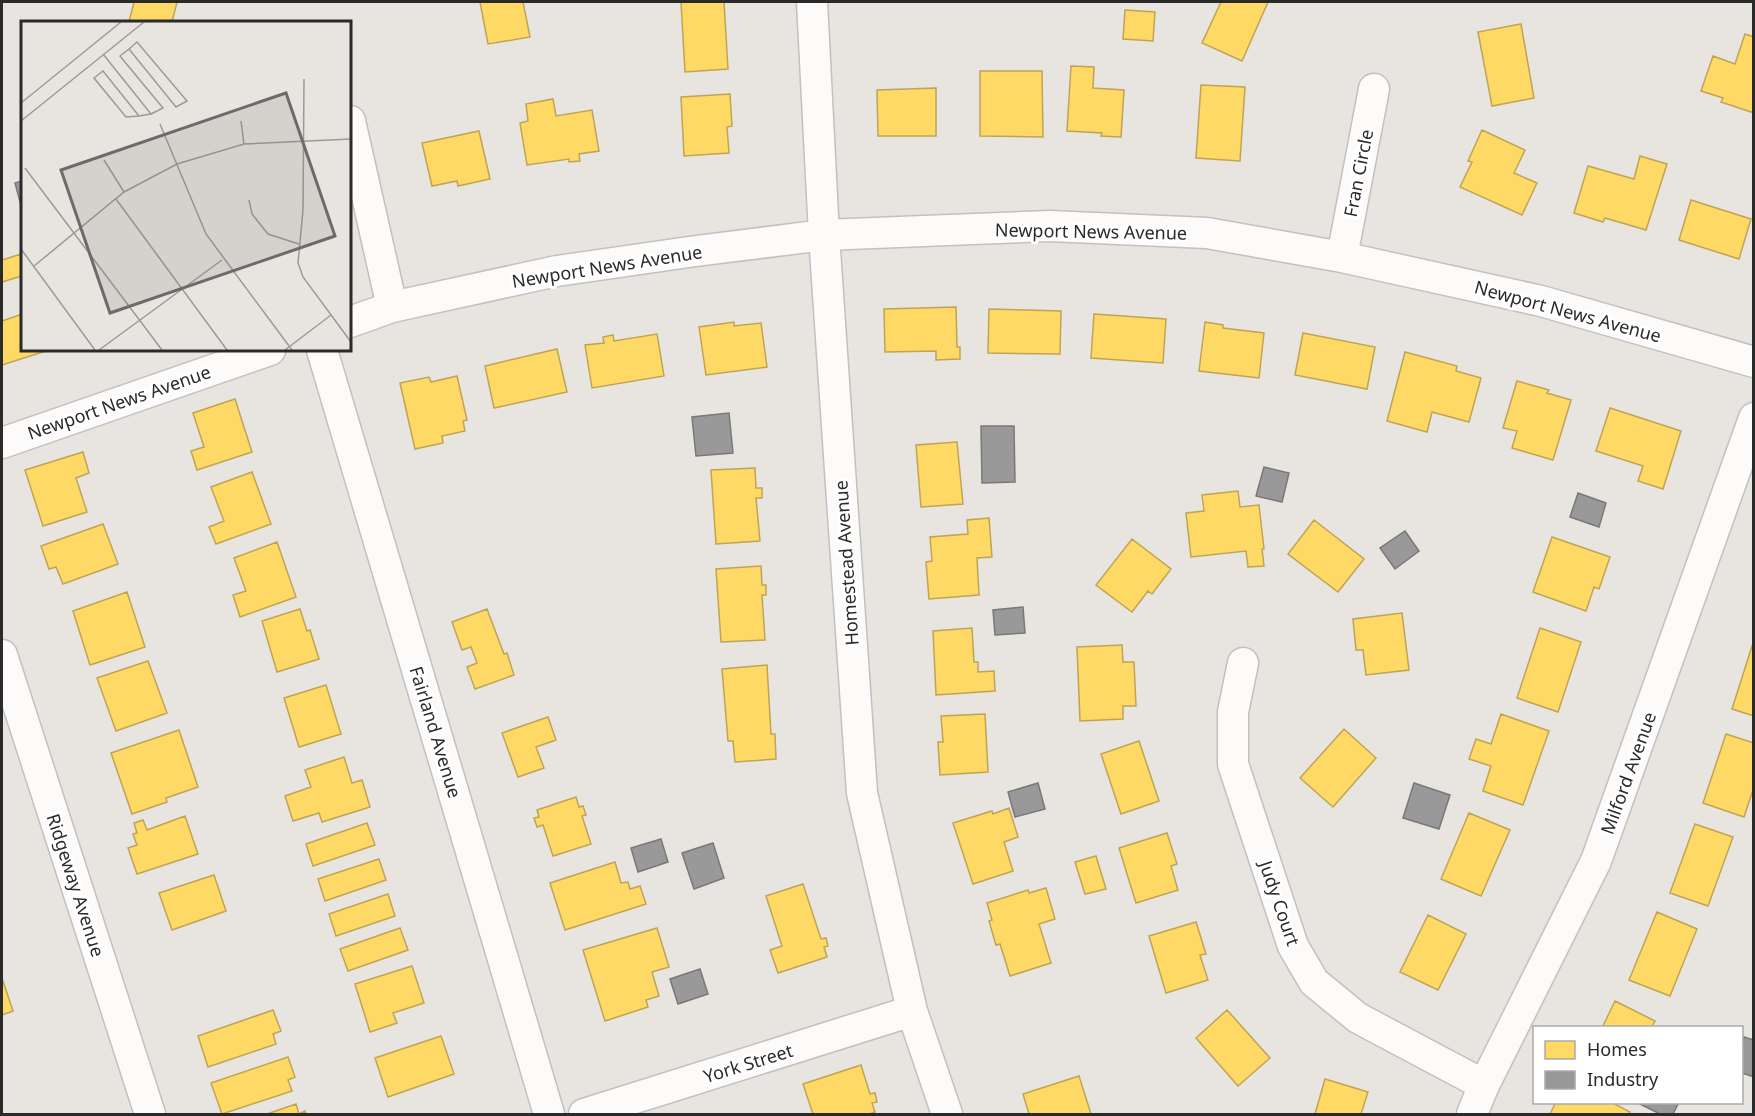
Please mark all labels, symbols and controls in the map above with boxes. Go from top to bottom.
inset map [21,21,351,351]
street label: Fran Circle [1338,127,1378,219]
street label: Newport News Avenue [995,217,1187,245]
street label: Newport News Avenue [510,239,704,293]
street label: Newport News Avenue [1472,275,1664,347]
street label: Newport News Avenue [24,359,214,445]
street label: Homestead Avenue [828,480,864,646]
street label: Fairland Avenue [405,663,467,801]
street label: Milford Avenue [1595,708,1661,838]
street label: Ridgeway Avenue [42,810,110,960]
street label: Judy Court [1254,855,1306,949]
legend [1533,1026,1743,1104]
text: Homes [1587,1037,1647,1061]
street label: York Street [700,1038,796,1088]
text: Industry [1587,1067,1659,1091]

